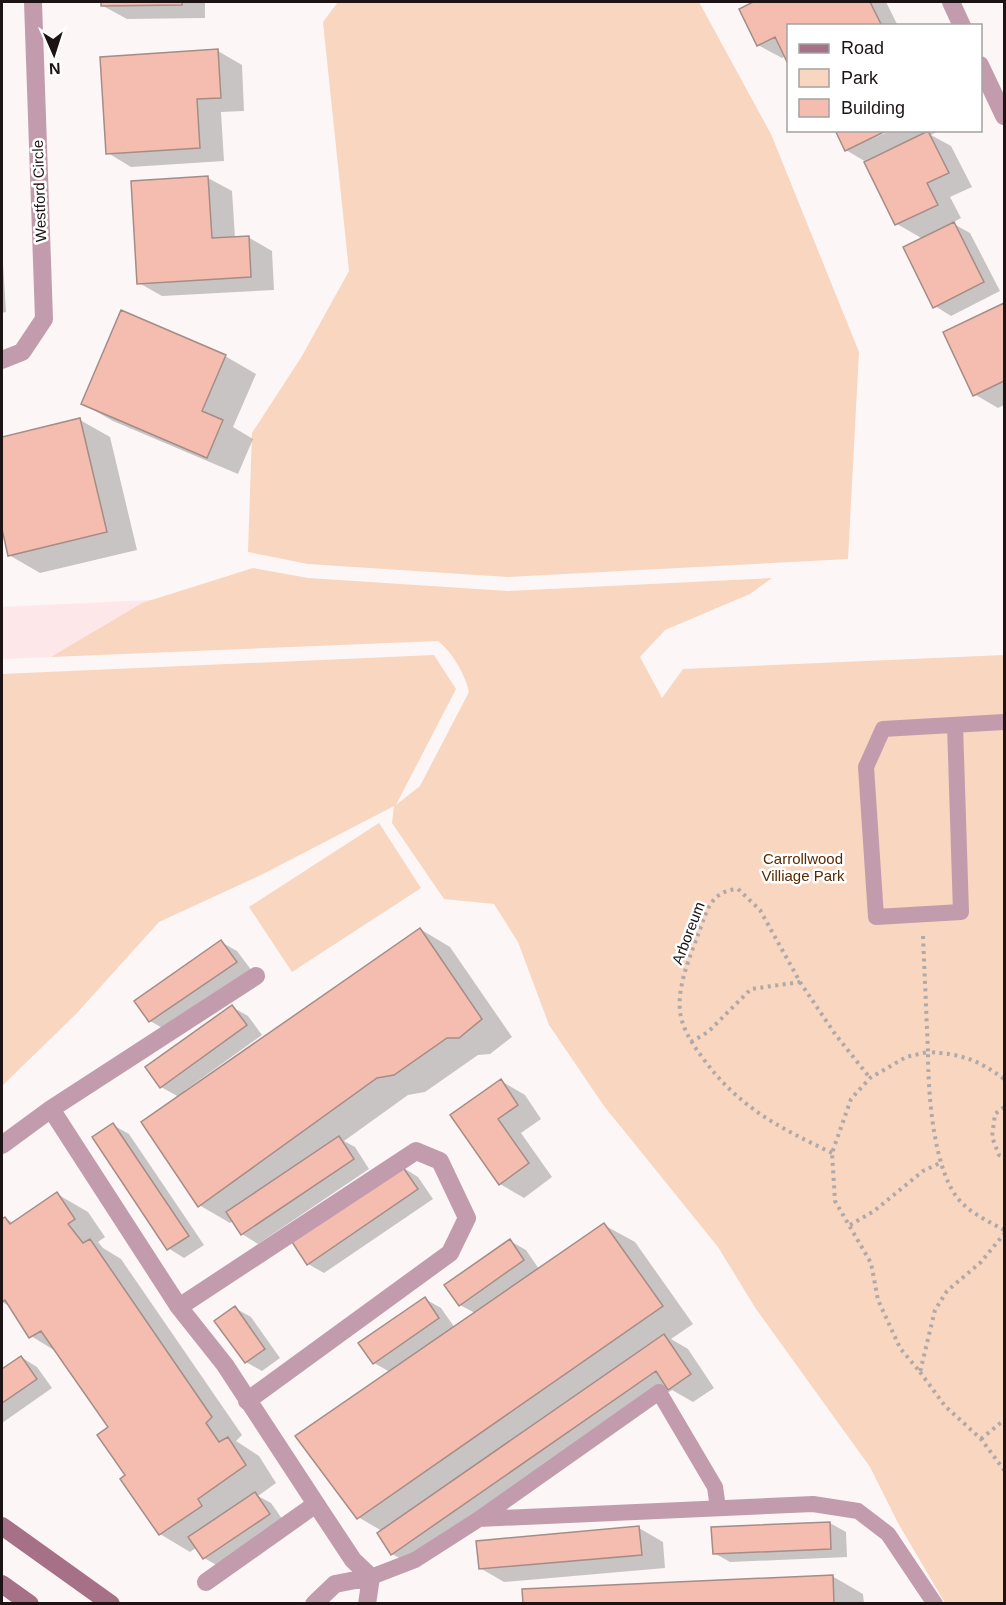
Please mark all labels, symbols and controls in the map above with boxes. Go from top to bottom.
north arrow [24,24,84,84]
legend [787,24,982,132]
text: Road [841,38,884,58]
text: N [49,60,61,77]
text: Park [841,68,879,88]
text: Building [841,98,905,118]
street label: Westford Circle [29,140,49,242]
park label: Carrollwood Villiage Park [761,850,845,884]
street label: Arboreum [668,899,708,967]

